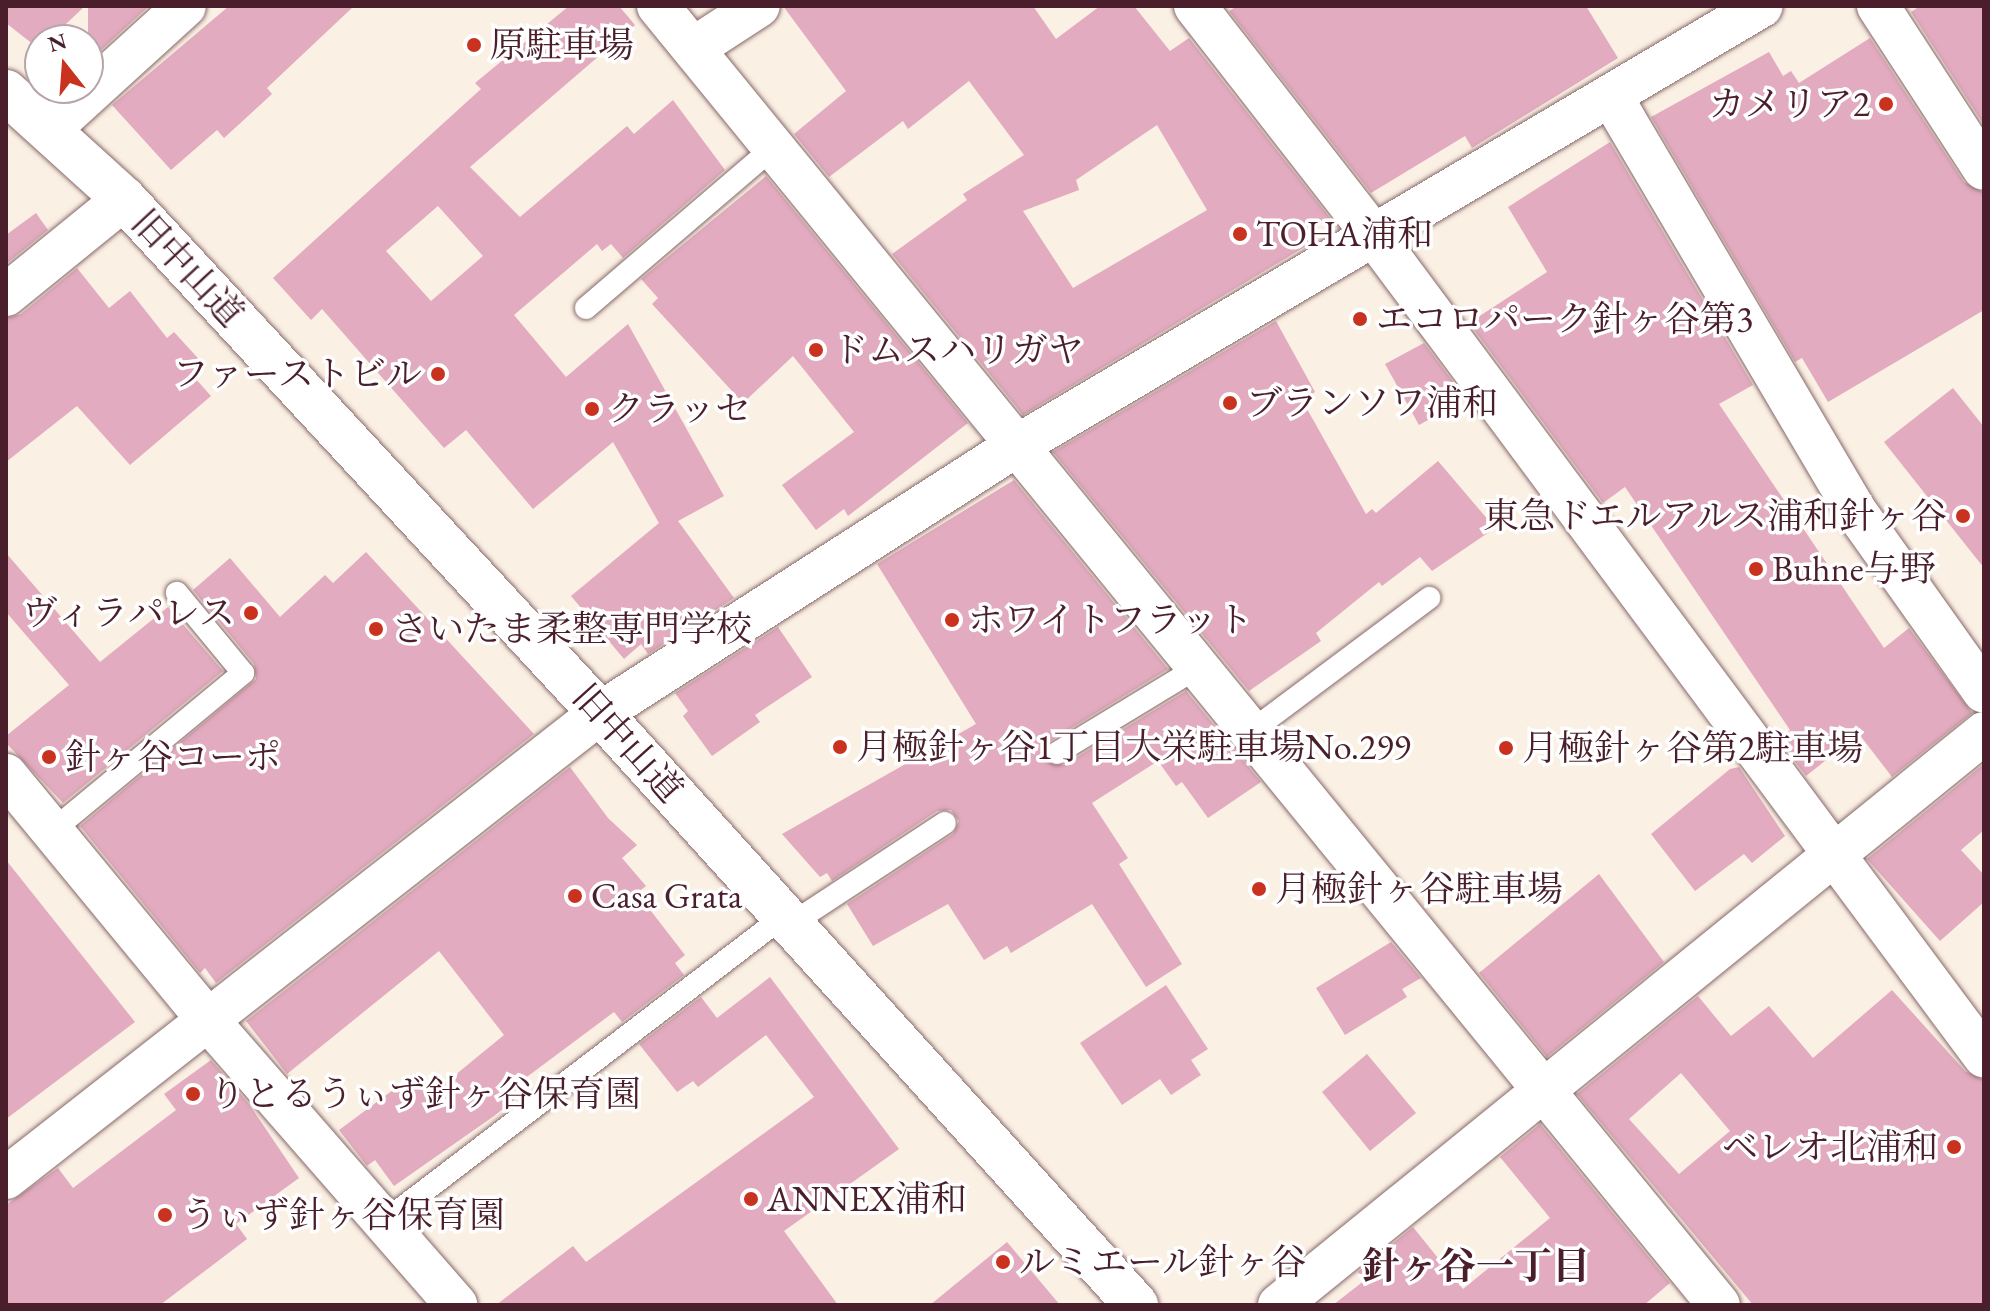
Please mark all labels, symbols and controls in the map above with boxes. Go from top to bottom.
place label: 原駐車場 [490,23,634,67]
north arrow [24,24,104,104]
text: N [45,26,70,59]
marker: 原駐車場 [465,36,483,54]
place label: カメリア2 [1709,82,1870,126]
marker: カメリア2 [1877,95,1895,113]
street label: 旧中山道 [123,201,253,335]
place label: TOHA浦和 [1256,212,1433,256]
marker: TOHA浦和 [1231,225,1249,243]
place label: エコロパーク針ヶ谷第3 [1376,297,1753,341]
marker: エコロパーク針ヶ谷第3 [1351,310,1369,328]
place label: ドムスハリガヤ [832,328,1084,372]
marker: ドムスハリガヤ [807,341,825,359]
place label: ファーストビル [170,352,422,396]
marker: ファーストビル [429,365,447,383]
place label: ブランソワ浦和 [1246,381,1498,425]
place label: クラッセ [608,387,752,431]
marker: ブランソワ浦和 [1221,394,1239,412]
marker: クラッセ [583,400,601,418]
place label: 東急ドエルアルス浦和針ヶ谷 [1479,494,1947,538]
marker: 東急ドエルアルス浦和針ヶ谷 [1954,507,1972,525]
place label: Buhne与野 [1772,547,1936,591]
marker: Buhne与野 [1747,560,1765,578]
place label: ヴィラパレス [19,591,235,635]
place label: ホワイトフラット [968,598,1256,642]
marker: ヴィラパレス [242,604,260,622]
place label: さいたま柔整専門学校 [392,607,752,651]
marker: ホワイトフラット [943,611,961,629]
marker: さいたま柔整専門学校 [367,620,385,638]
street label: 旧中山道 [564,675,692,811]
place label: 月極針ヶ谷1丁目大栄駐車場No.299 [856,725,1411,769]
place label: 月極針ヶ谷第2駐車場 [1522,726,1863,770]
place label: 針ヶ谷コーポ [65,735,281,779]
marker: 月極針ヶ谷1丁目大栄駐車場No.299 [831,738,849,756]
marker: 月極針ヶ谷第2駐車場 [1497,739,1515,757]
marker: 針ヶ谷コーポ [40,748,58,766]
place label: 月極針ヶ谷駐車場 [1275,867,1563,911]
place label: Casa Grata [591,874,742,918]
marker: 月極針ヶ谷駐車場 [1250,880,1268,898]
marker: Casa Grata [566,887,584,905]
place label: りとるうぃず針ヶ谷保育園 [209,1072,641,1116]
marker: りとるうぃず針ヶ谷保育園 [184,1085,202,1103]
place label: ベレオ北浦和 [1722,1125,1938,1169]
marker: ベレオ北浦和 [1945,1138,1963,1156]
place label: ANNEX浦和 [767,1177,967,1221]
marker: ANNEX浦和 [742,1190,760,1208]
place label: うぃず針ヶ谷保育園 [181,1193,505,1237]
marker: うぃず針ヶ谷保育園 [156,1206,174,1224]
place label: ルミエール針ヶ谷 [1019,1240,1307,1284]
district label: 針ヶ谷一丁目 [1362,1243,1590,1289]
marker: ルミエール針ヶ谷 [994,1253,1012,1271]

